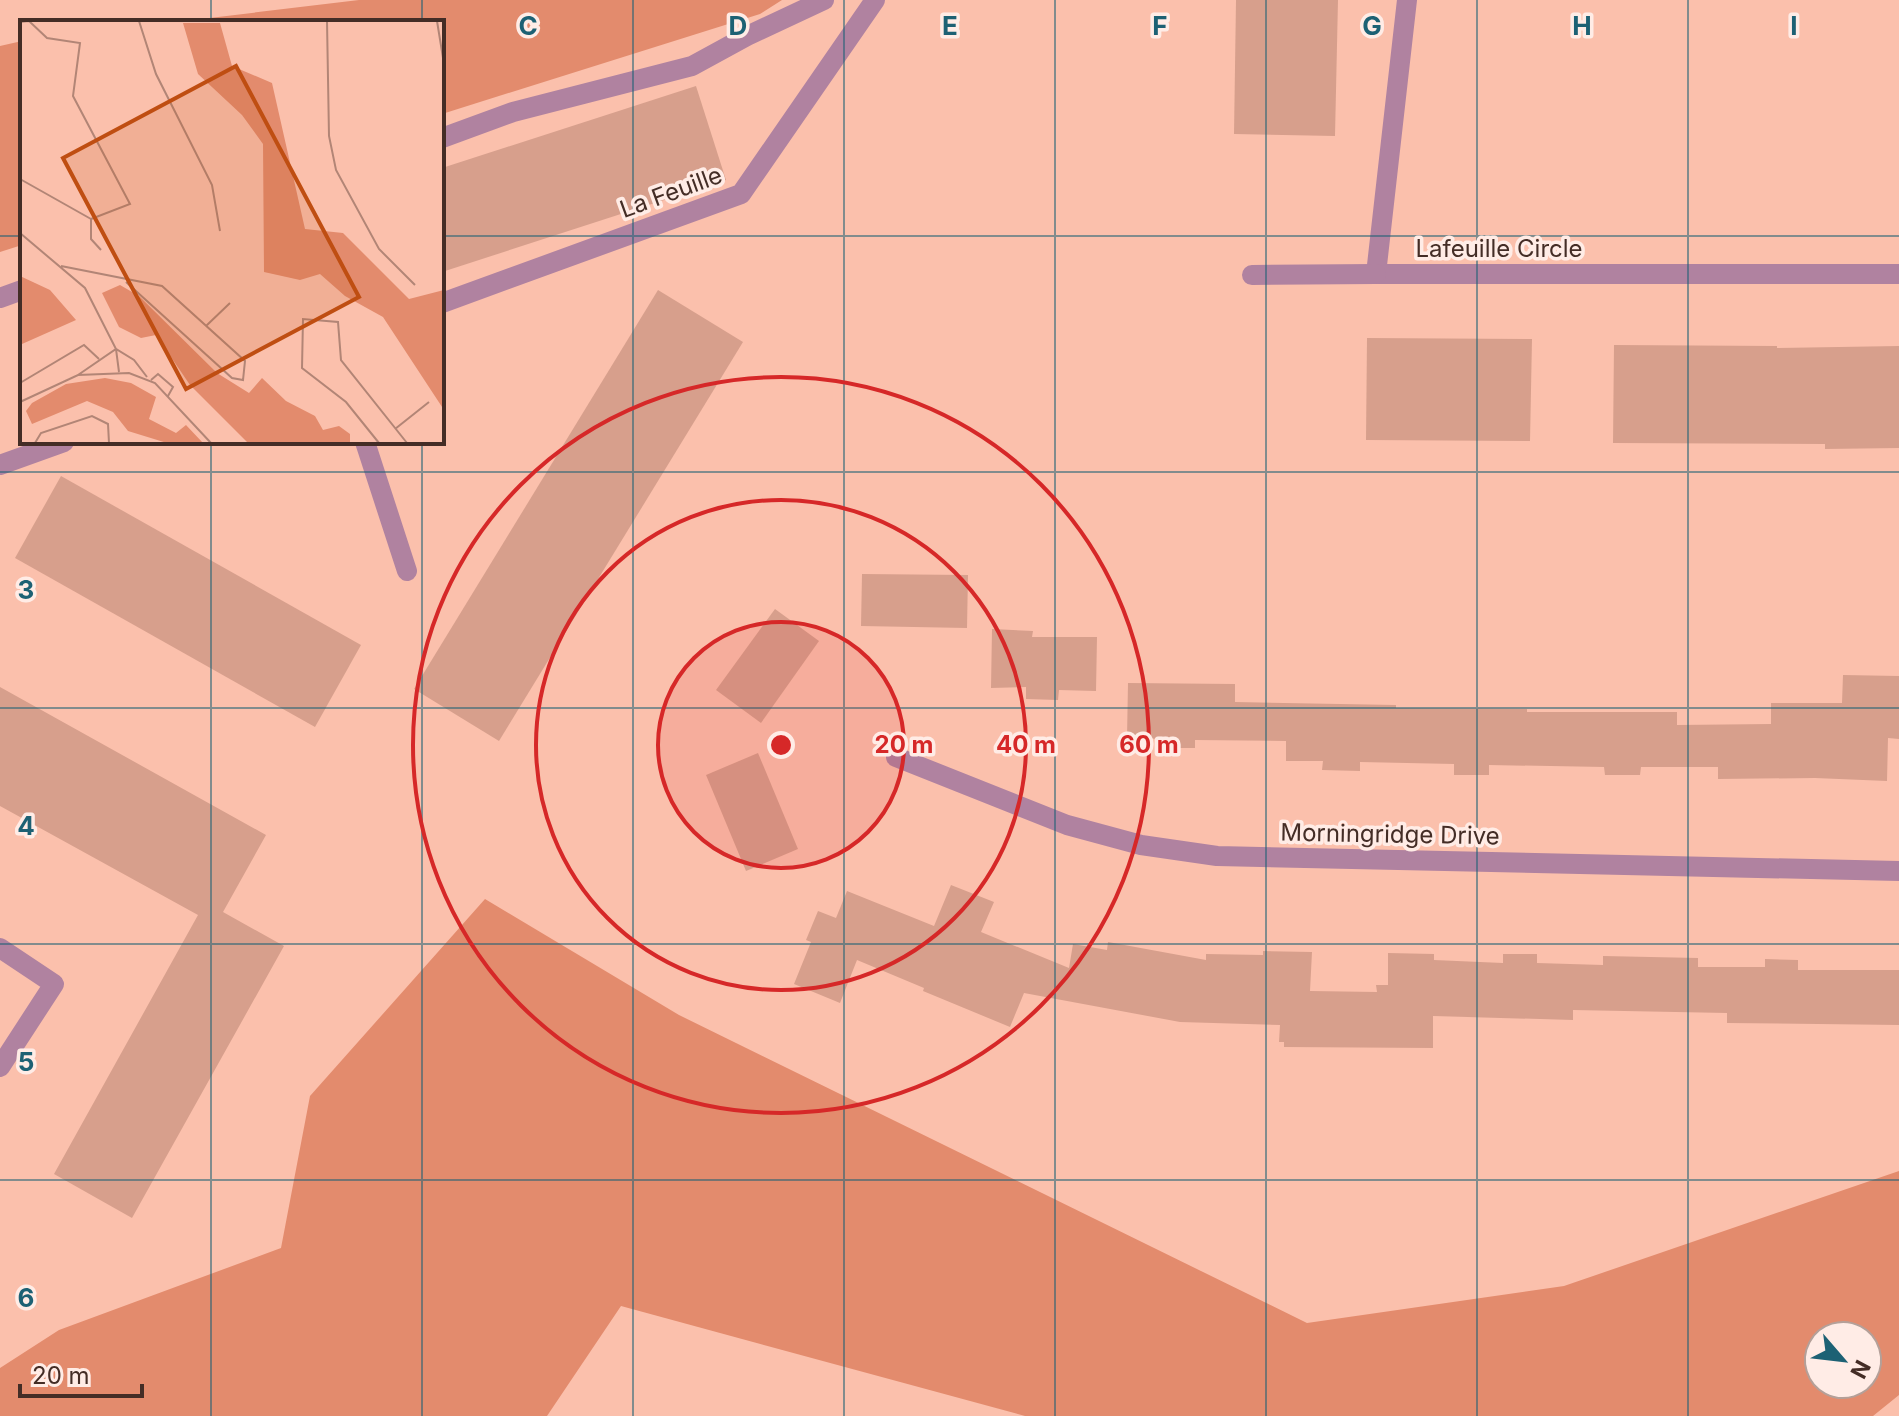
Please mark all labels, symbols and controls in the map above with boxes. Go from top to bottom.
text: C [518,10,538,41]
text: D [729,10,747,41]
text: E [942,10,958,41]
text: F [1152,10,1168,41]
text: G [1362,10,1382,41]
text: H [1572,10,1592,41]
text: I [1790,10,1798,41]
inset map [20,20,444,444]
street label: La Feuille [616,160,726,224]
street label: Lafeuille Circle [1415,234,1583,263]
text: 3 [18,574,34,605]
text: 20 m [875,730,933,759]
text: 40 m [996,730,1056,759]
text: 60 m [1119,730,1179,759]
centre of rings [767,731,795,759]
text: 4 [17,810,35,841]
street label: Morningridge Drive [1280,818,1500,850]
text: 5 [18,1046,34,1077]
text: 6 [18,1282,34,1313]
north arrow [1803,1320,1883,1400]
scale bar [20,1348,142,1398]
text: N [1845,1356,1876,1383]
text: 20 m [32,1361,90,1390]

